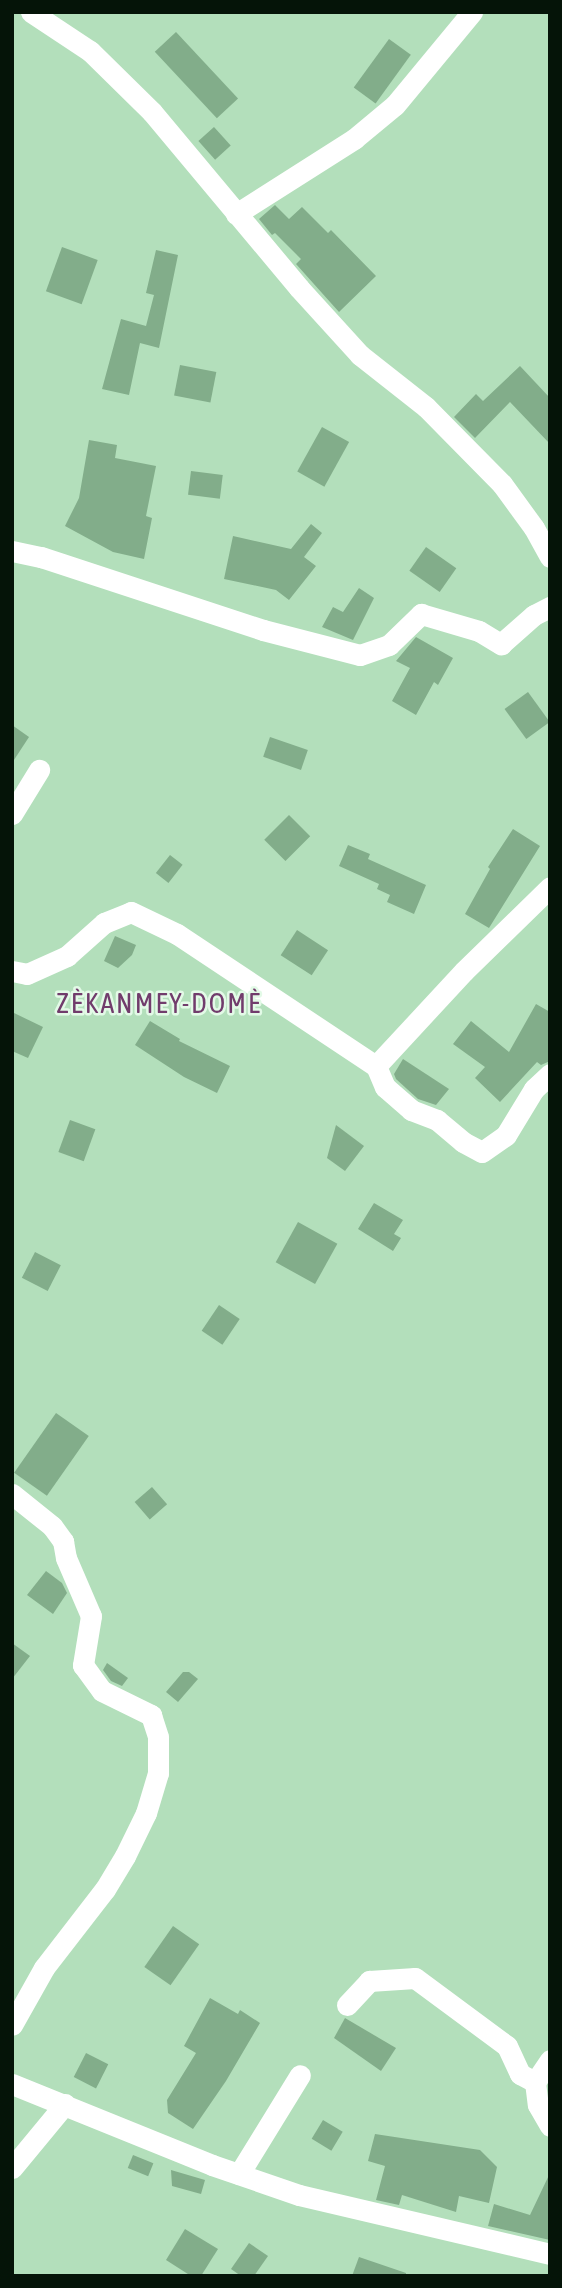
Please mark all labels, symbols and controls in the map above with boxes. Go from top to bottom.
district label: ZÈKANMEY-DOMÈ [58,986,260,1020]

